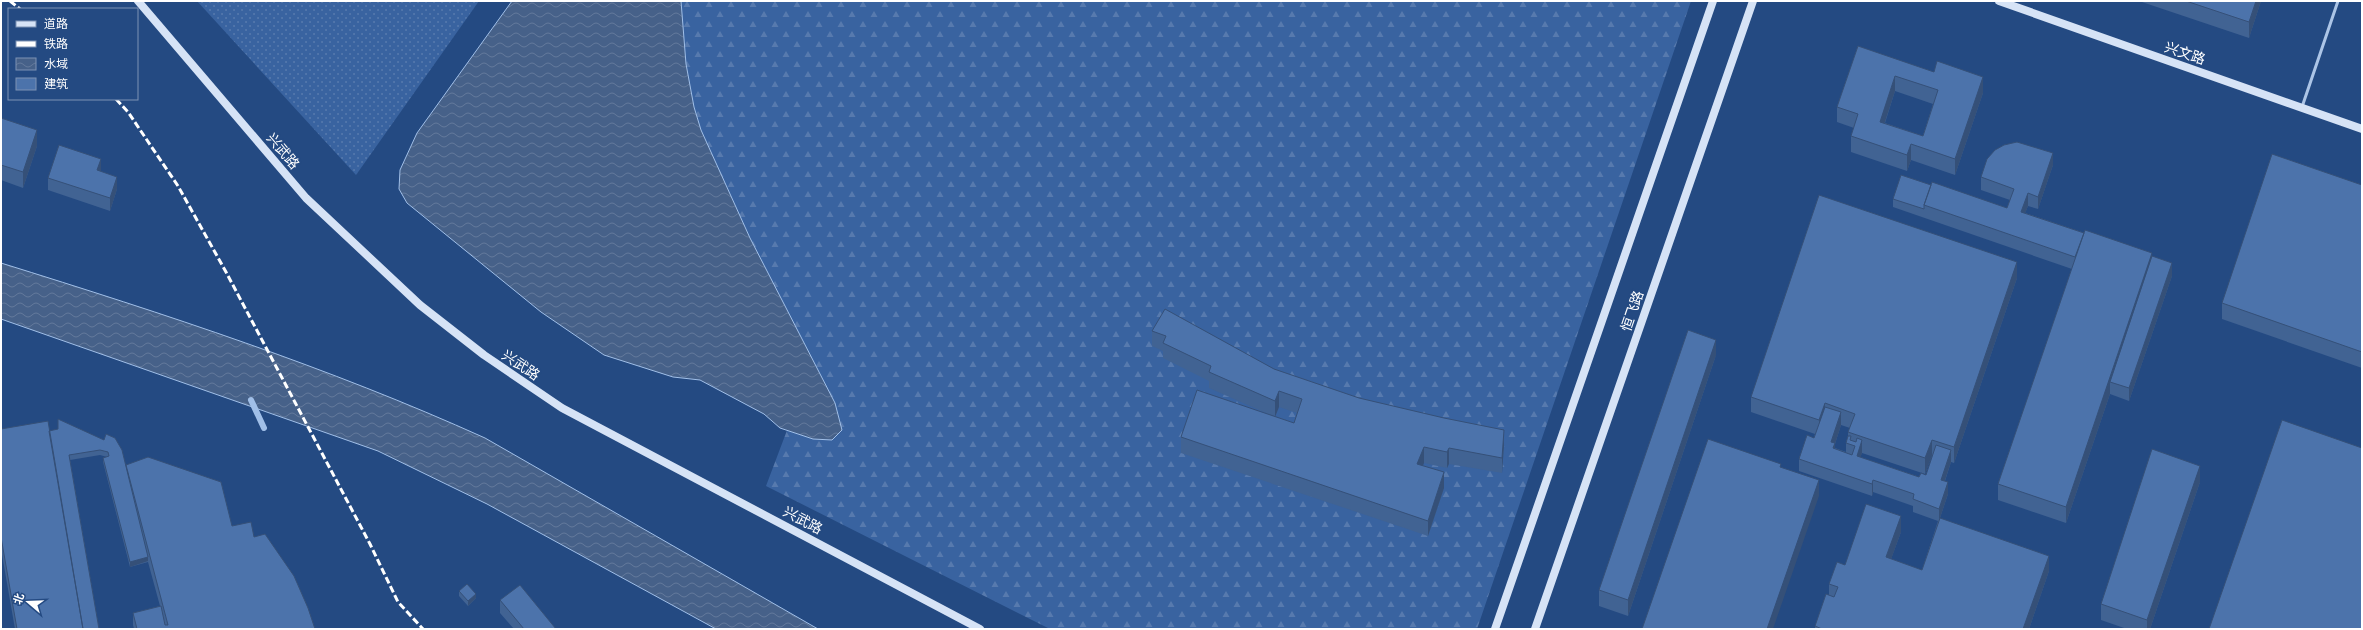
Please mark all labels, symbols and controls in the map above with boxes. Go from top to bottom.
legend [8,8,138,100]
text: 道路 [44,17,68,31]
text: 铁路 [44,37,68,51]
street label: 兴文路 [2163,39,2207,67]
text: 水域 [44,57,68,71]
text: 建筑 [44,77,68,91]
street label: 兴武路 [263,130,303,172]
street label: 恒飞路 [1618,289,1646,333]
street label: 兴武路 [499,347,543,383]
street label: 兴武路 [781,503,825,537]
north arrow [8,582,48,622]
text: 北 [11,592,27,606]

